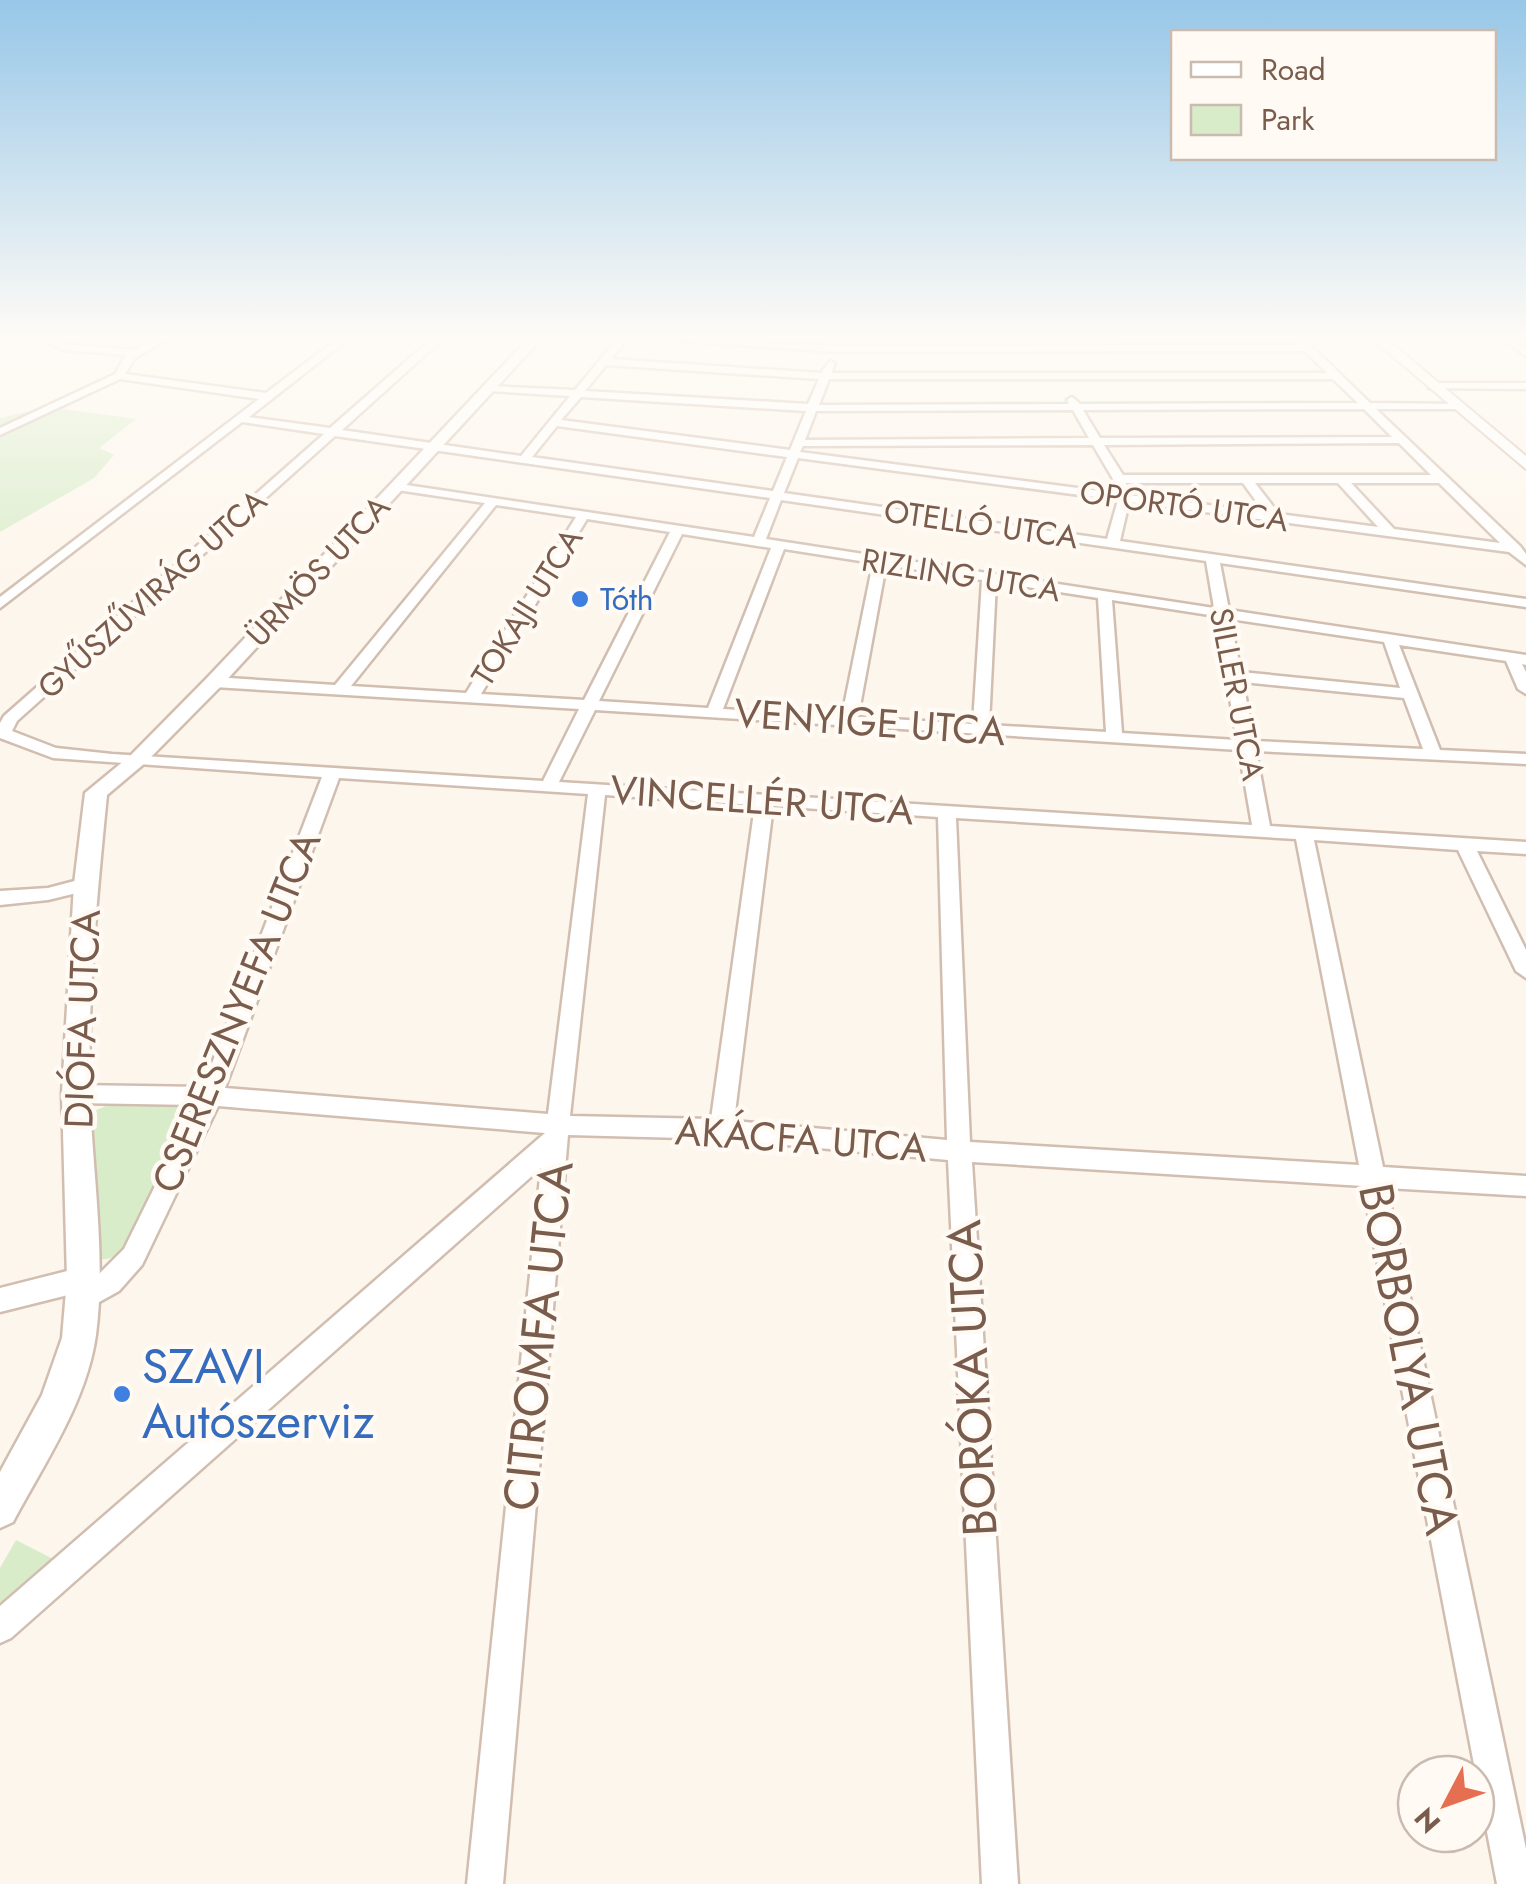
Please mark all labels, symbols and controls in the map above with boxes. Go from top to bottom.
legend [1171,30,1496,160]
text: Road [1261,48,1326,91]
text: Park [1261,98,1315,141]
street label: OPORTÓ UTCA [1077,469,1291,543]
street label: GYŰSZŰVIRÁG UTCA [27,478,277,710]
street label: ÜRMÖS UTCA [236,485,400,657]
street label: OTELLÓ UTCA [881,488,1081,560]
street label: TOKAJI UTCA [460,519,594,695]
street label: RIZLING UTCA [858,537,1064,613]
place label: Tóth [600,576,654,622]
marker: Tóth [569,588,591,610]
street label: SILLER UTCA [1198,604,1276,784]
street label: VENYIGE UTCA [733,684,1008,760]
street label: VINCELLÉR UTCA [608,760,916,840]
street label: CSERESZNYEFA UTCA [137,822,335,1201]
street label: DIÓFA UTCA [49,908,115,1129]
street label: AKÁCFA UTCA [673,1101,929,1177]
street label: CITROMFA UTCA [485,1157,591,1514]
street label: BORBOLYA UTCA [1341,1177,1477,1541]
street label: BORÓKA UTCA [929,1218,1015,1538]
place label: SZAVI Autószerviz [142,1332,375,1456]
marker: SZAVI Autószerviz [111,1383,133,1405]
north arrow [1396,1754,1496,1854]
text: N [1405,1798,1450,1842]

